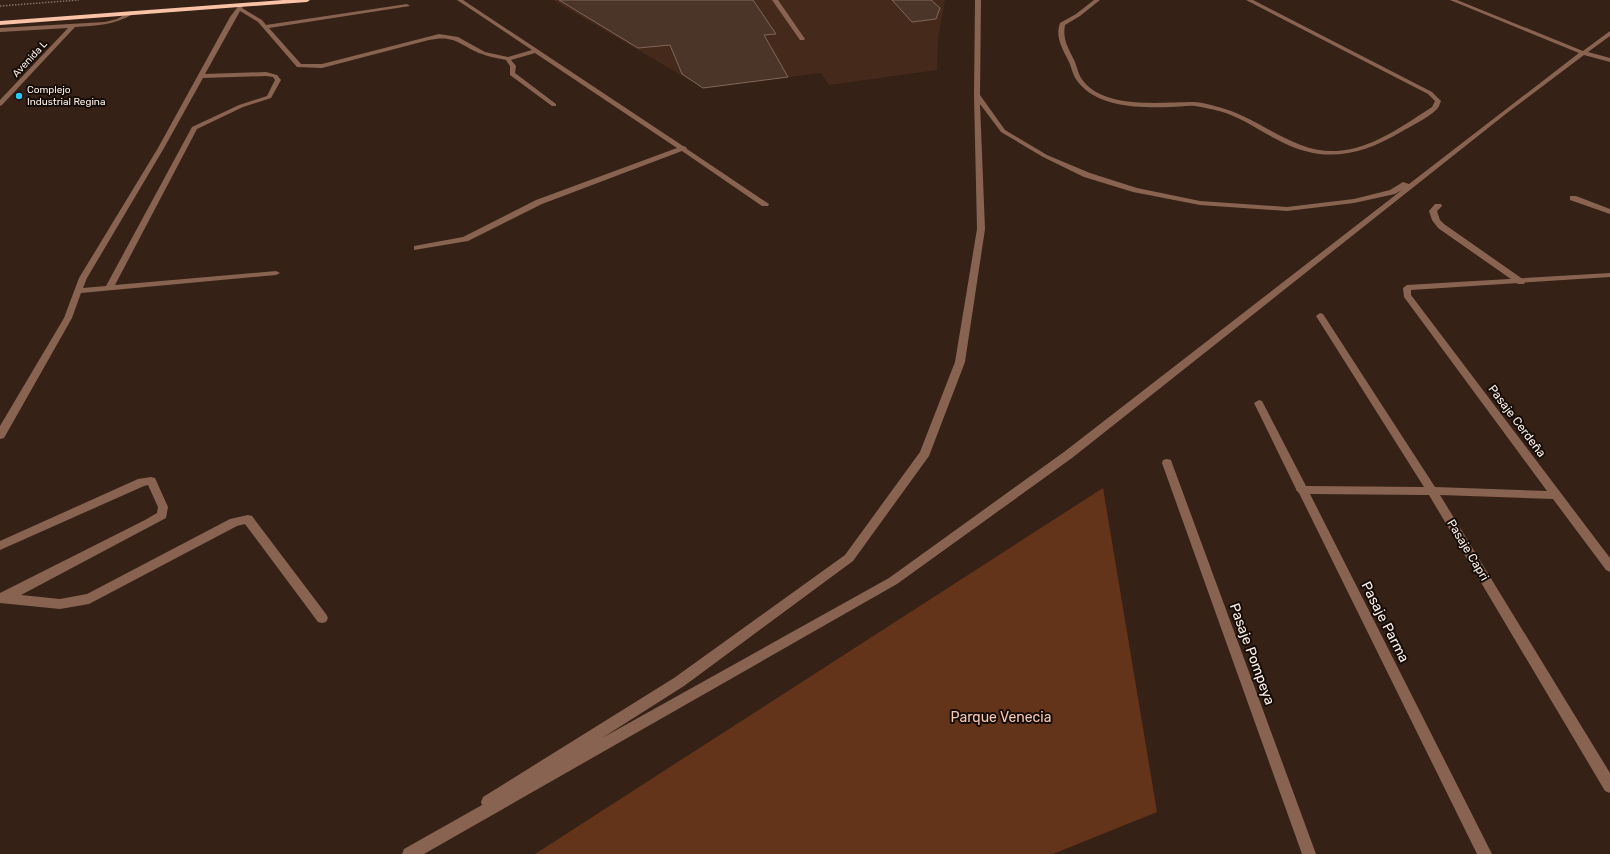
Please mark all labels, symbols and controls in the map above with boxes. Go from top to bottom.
street label: Avenida L [10,38,50,80]
place label: Complejo Industrial Regina [27,84,105,108]
marker: Complejo Industrial Regina [14,91,24,101]
street label: Pasaje Cerdeña [1485,382,1549,460]
street label: Pasaje Capri [1444,517,1492,583]
street label: Pasaje Parma [1357,579,1413,665]
street label: Pasaje Pompeya [1226,601,1278,707]
park label: Parque Venecia [951,709,1051,726]

